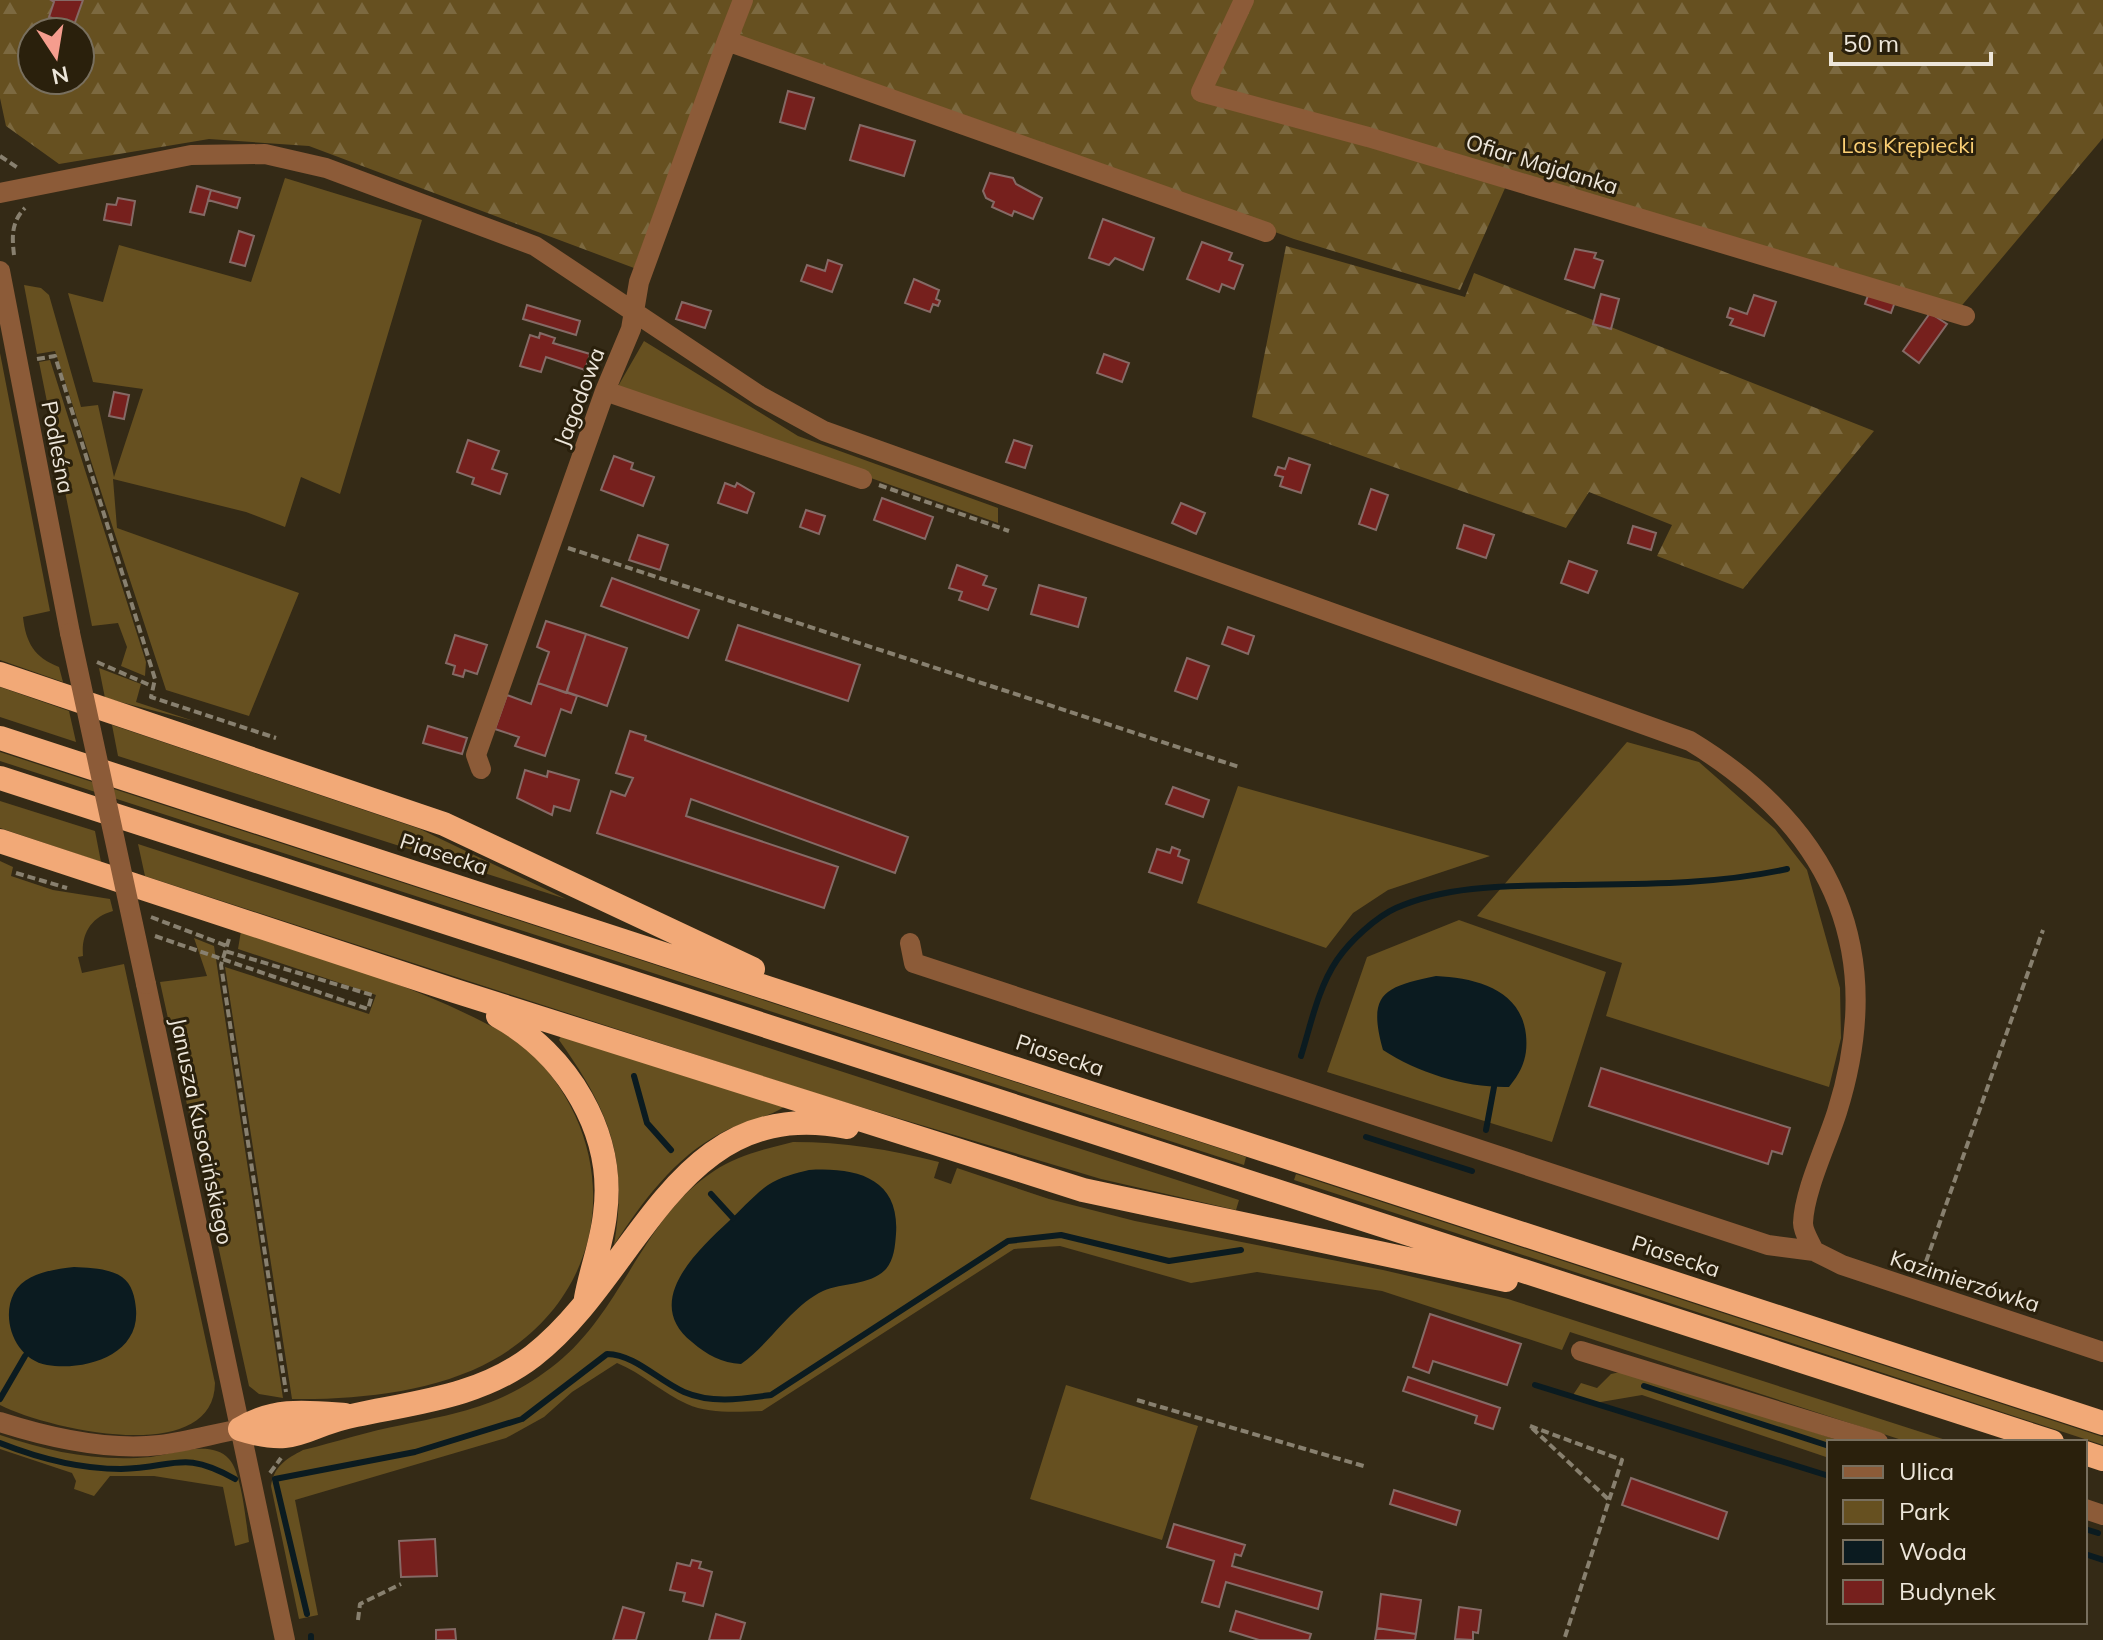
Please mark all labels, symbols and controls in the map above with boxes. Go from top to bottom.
north arrow [16,16,96,96]
scale bar [1831,16,1991,66]
text: 50 m [1843,28,1899,58]
text: N [49,60,71,91]
street label: Ofiar Majdanka [1463,128,1621,200]
park label: Las Krępiecki [1841,131,1975,159]
street label: Jagodowa [547,343,611,451]
street label: Podleśna [35,398,81,496]
street label: Piasecka [396,827,492,881]
street label: Janusza Kusocińskiego [164,1015,240,1247]
street label: Piasecka [1012,1028,1108,1082]
street label: Piasecka [1628,1229,1724,1283]
street label: Kazimierzówka [1887,1244,2043,1318]
legend [1827,1440,2087,1624]
text: Ulica [1899,1456,1954,1486]
text: Park [1899,1496,1950,1526]
text: Woda [1899,1536,1967,1566]
text: Budynek [1899,1576,1996,1606]

